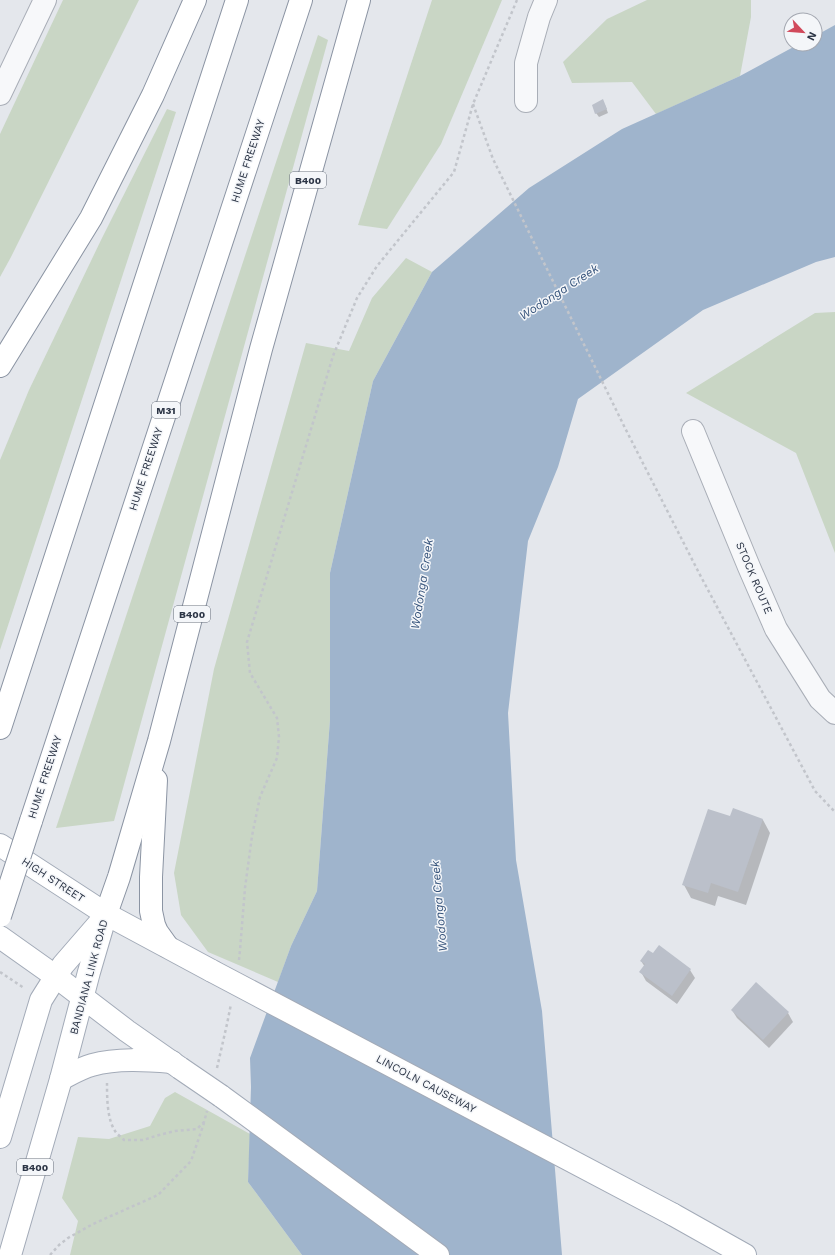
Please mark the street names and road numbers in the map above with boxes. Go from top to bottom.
street label: HUME FREEWAY [228,117,268,204]
road number: B400 [290,172,326,188]
road number: M31 [152,402,180,418]
street label: HUME FREEWAY [126,425,166,512]
street label: STOCK ROUTE [733,540,775,616]
road number: B400 [174,606,210,622]
street label: HUME FREEWAY [25,733,65,820]
street label: HIGH STREET [19,855,87,905]
street label: BANDIANA LINK ROAD [67,918,111,1036]
street label: LINCOLN CAUSEWAY [374,1052,479,1116]
road number: B400 [17,1159,53,1175]

